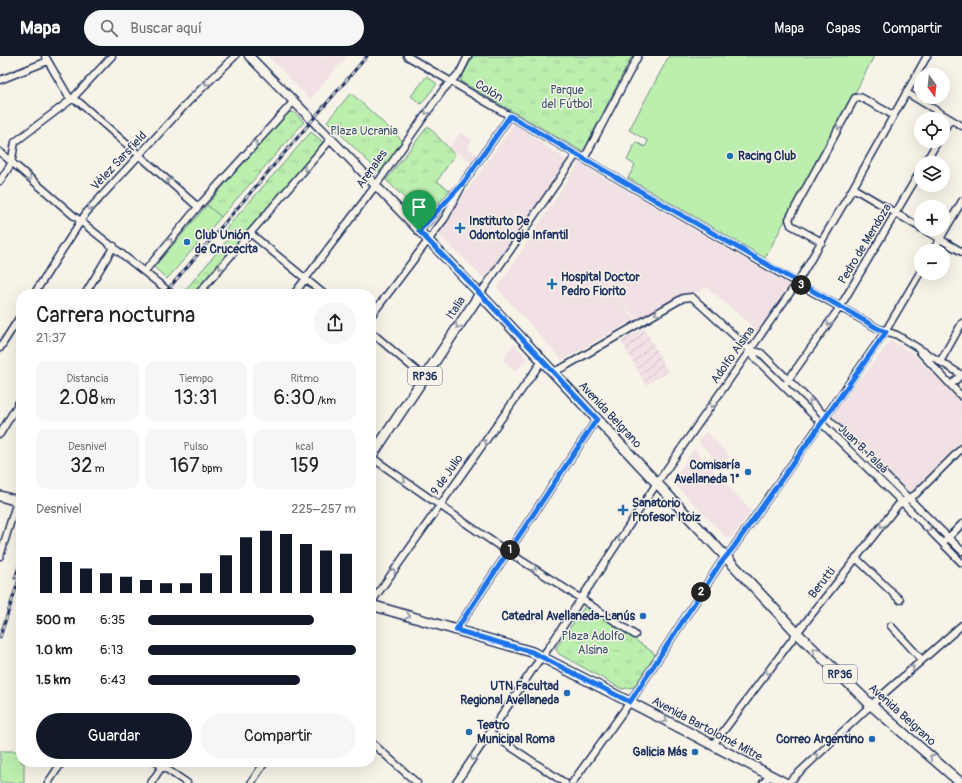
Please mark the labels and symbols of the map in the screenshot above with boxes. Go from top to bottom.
north arrow [914,68,950,104]
street label: Colón [472,77,506,105]
one-way arrow [204,78,212,86]
park label: Parque del Fútbol [542,83,593,112]
one-way arrow [425,108,432,115]
one-way arrow [836,123,844,130]
park label: Plaza Ucrania [330,124,398,139]
street label: Vélez Sarsfield [88,128,150,194]
one-way arrow [251,140,258,148]
street label: Arenales [353,146,391,191]
place label: Racing Club [738,149,796,164]
marker: Racing Club [725,151,735,161]
one-way arrow [304,164,311,171]
one-way arrow [25,173,32,180]
one-way arrow [166,179,173,186]
pin [402,190,436,231]
street label: Pedro de Mendoza [835,201,895,287]
one-way arrow [87,204,94,211]
place label: Instituto De Odontologia Infantil [469,214,569,243]
marker: Instituto De Odontologia Infantil [454,222,466,234]
place label: Club Unión de Crucecita [195,228,258,257]
marker: Club Unión de Crucecita [182,237,192,247]
one-way arrow [165,238,172,245]
one-way arrow [219,262,226,270]
place label: Hospital Doctor Pedro Fiorito [561,270,640,299]
pin: 3 [791,275,811,295]
marker: Hospital Doctor Pedro Fiorito [546,278,558,290]
street label: Italia [443,293,469,322]
one-way arrow [654,308,661,315]
one-way arrow [826,319,834,326]
one-way arrow [456,322,463,329]
street label: Adolfo Alsina [708,323,758,386]
road number: RP36 [408,367,442,385]
street label: Avenida Belgrano [575,379,645,452]
one-way arrow [808,399,816,407]
one-way arrow [710,401,717,408]
street label: Juan B. Palaá [835,421,892,477]
one-way arrow [479,439,486,446]
street label: 9 de Julio [428,451,467,498]
place label: Comisaría Avellaneda 1° [674,458,740,487]
marker: Comisaría Avellaneda 1° [743,467,753,477]
one-way arrow [399,475,406,483]
place label: Sanatorio Profesor Itoiz [632,496,701,525]
marker: Sanatorio Profesor Itoiz [617,504,629,516]
one-way arrow [880,520,887,527]
one-way arrow [924,524,932,532]
one-way arrow [618,535,625,542]
pin: 1 [500,540,520,560]
one-way arrow [530,563,537,571]
street label: Berutti [805,565,839,601]
one-way arrow [388,568,396,575]
pin: 2 [691,582,711,602]
place label: Catedral Avellaneda-Lanús [501,609,636,624]
one-way arrow [405,611,412,620]
marker: Catedral Avellaneda-Lanús [638,611,648,621]
park label: Plaza Adolfo Alsina [562,629,625,658]
one-way arrow [813,648,820,655]
road number: RP36 [823,665,857,683]
one-way arrow [908,666,915,673]
one-way arrow [766,667,773,674]
place label: UTN Facultad Regional Avellaneda [460,679,559,708]
street label: Avenida Belgrano [865,681,939,750]
marker: UTN Facultad Regional Avellaneda [562,688,572,698]
street label: Avenida Bartolomé Mitre [649,693,765,765]
one-way arrow [660,715,668,723]
place label: Teatro Municipal Roma [476,718,555,747]
marker: Teatro Municipal Roma [464,727,474,737]
place label: Correo Argentino [776,732,865,747]
marker: Correo Argentino [867,734,877,744]
place label: Galicia Más [632,745,688,760]
marker: Galicia Más [690,747,700,757]
one-way arrow [470,754,478,761]
one-way arrow [812,754,819,761]
one-way arrow [929,755,936,762]

